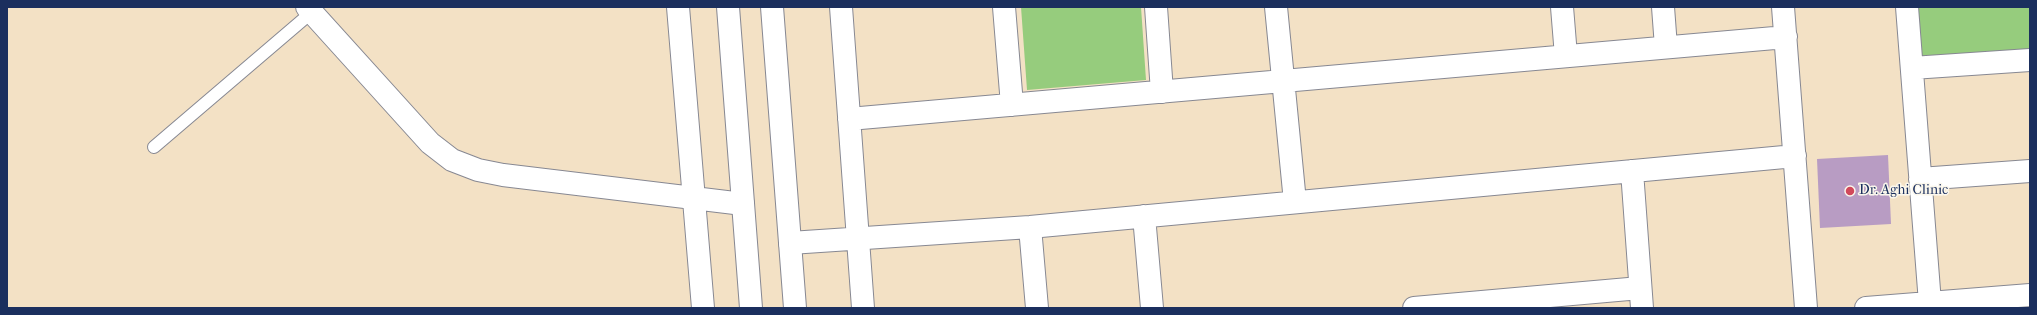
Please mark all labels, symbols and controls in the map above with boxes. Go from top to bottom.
place label: Dr. Aghi Clinic [1859,183,1948,199]
marker: Dr. Aghi Clinic [1844,185,1856,197]

